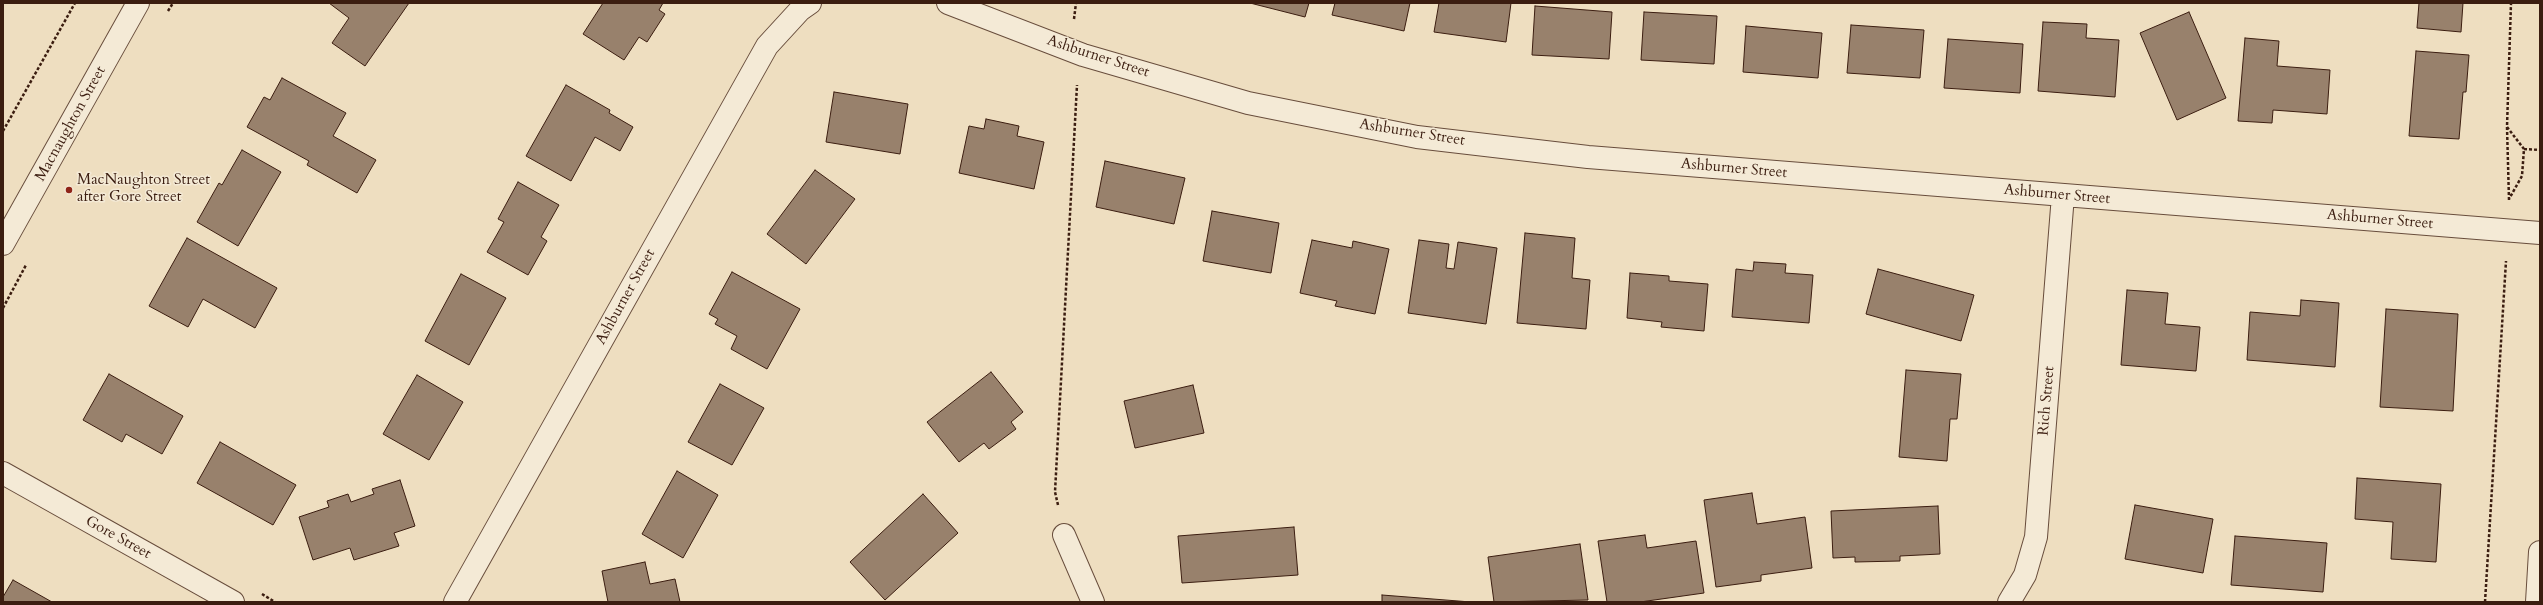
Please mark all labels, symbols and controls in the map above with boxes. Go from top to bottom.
street label: Ashburner Street [1045,32,1151,82]
street label: Macnaughton Street [32,63,110,185]
street label: Ashburner Street [1358,116,1466,150]
street label: Ashburner Street [1680,155,1788,183]
place label: MacNaughton Street after Gore Street [77,172,210,207]
street label: Ashburner Street [2003,181,2111,209]
marker: MacNaughton Street after Gore Street [64,185,74,195]
street label: Ashburner Street [2326,206,2434,234]
street label: Ashburner Street [592,246,660,348]
street label: Rich Street [2035,365,2059,437]
street label: Gore Street [82,513,154,563]

